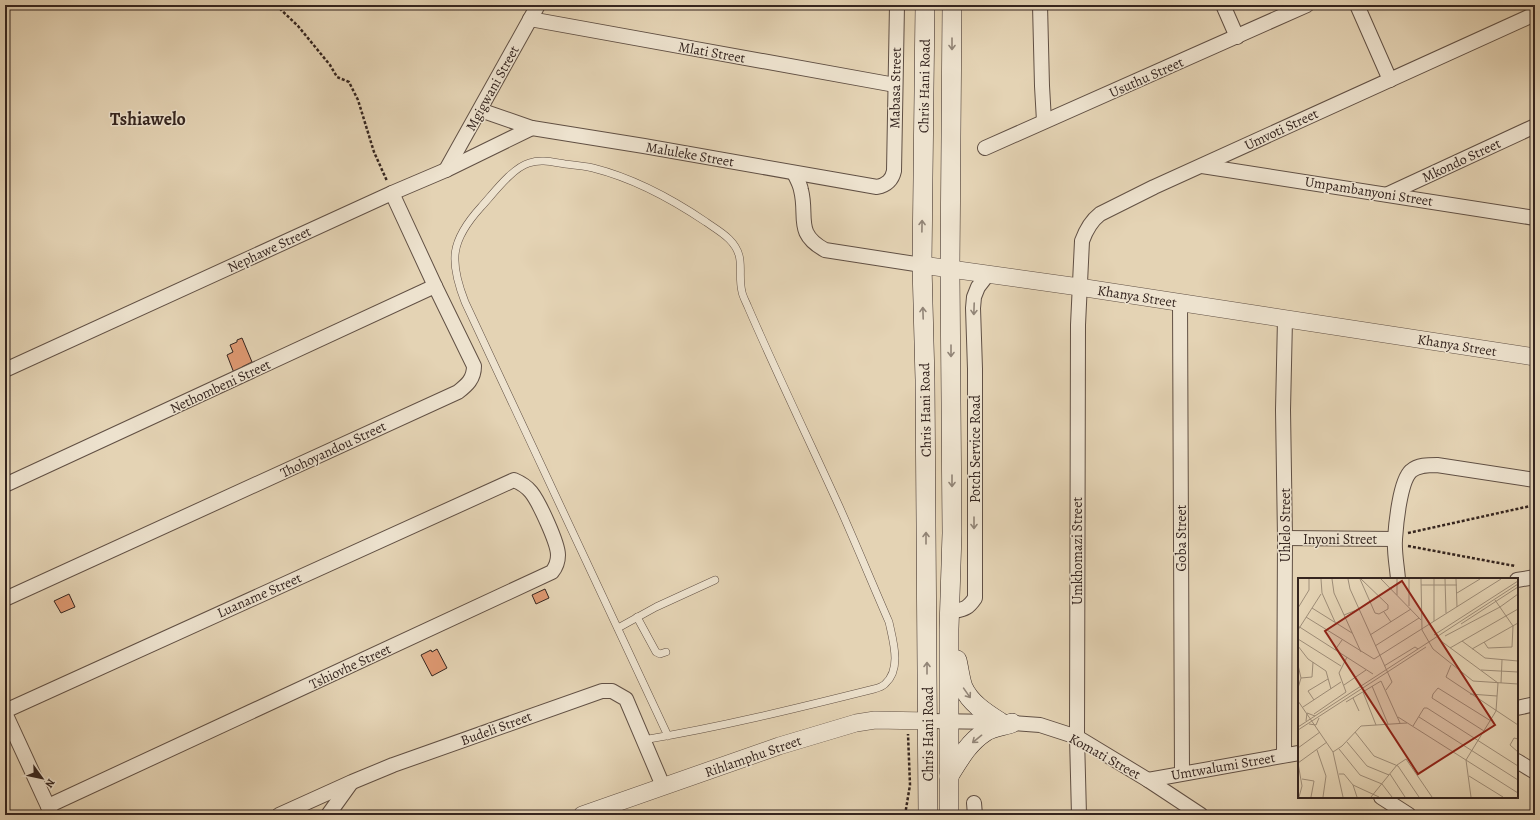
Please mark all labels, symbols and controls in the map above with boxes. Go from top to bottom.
street label: Mlati Street [677,37,747,68]
one-way arrow [948,37,956,50]
street label: Chris Hani Road [914,38,935,133]
street label: Mgigwani Street [461,42,524,134]
street label: Mabasa Street [885,47,906,129]
street label: Usuthu Street [1106,52,1187,102]
street label: Umvoti Street [1241,104,1322,155]
district label: Tshiawelo [110,107,186,131]
street label: Mkondo Street [1419,134,1504,187]
street label: Maluleke Street [644,137,736,172]
street label: Umpambanyoni Street [1304,172,1435,211]
one-way arrow [918,220,926,233]
street label: Nephawe Street [224,222,314,277]
street label: Khanya Street [1096,281,1178,312]
one-way arrow [970,302,977,315]
one-way arrow [920,307,927,320]
street label: Khanya Street [1416,330,1498,361]
one-way arrow [947,344,955,357]
street label: Nethombeni Street [167,355,274,418]
street label: Chris Hani Road [915,362,936,457]
street label: Potch Service Road [966,395,985,503]
street label: Thohoyandou Street [277,416,389,482]
one-way arrow [948,474,956,487]
street label: Uhlelo Street [1276,487,1295,562]
street label: Umkhomazi Street [1068,497,1087,605]
street label: Goba Street [1172,504,1191,571]
one-way arrow [970,516,978,529]
street label: Inyoni Street [1303,530,1377,549]
one-way arrow [922,532,930,545]
street label: Luaname Street [214,568,305,623]
inset map [1298,578,1518,798]
street label: Tshiovhe Street [306,639,394,694]
one-way arrow [923,662,931,675]
street label: Chris Hani Road [919,686,938,781]
one-way arrow [963,688,971,699]
street label: Budeli Street [458,707,535,750]
street label: Komati Street [1065,729,1144,784]
street label: Rihlamphu Street [702,731,804,782]
one-way arrow [972,734,983,743]
street label: Umtwalumi Street [1169,748,1277,785]
north arrow [22,758,62,798]
text: N [41,776,58,791]

